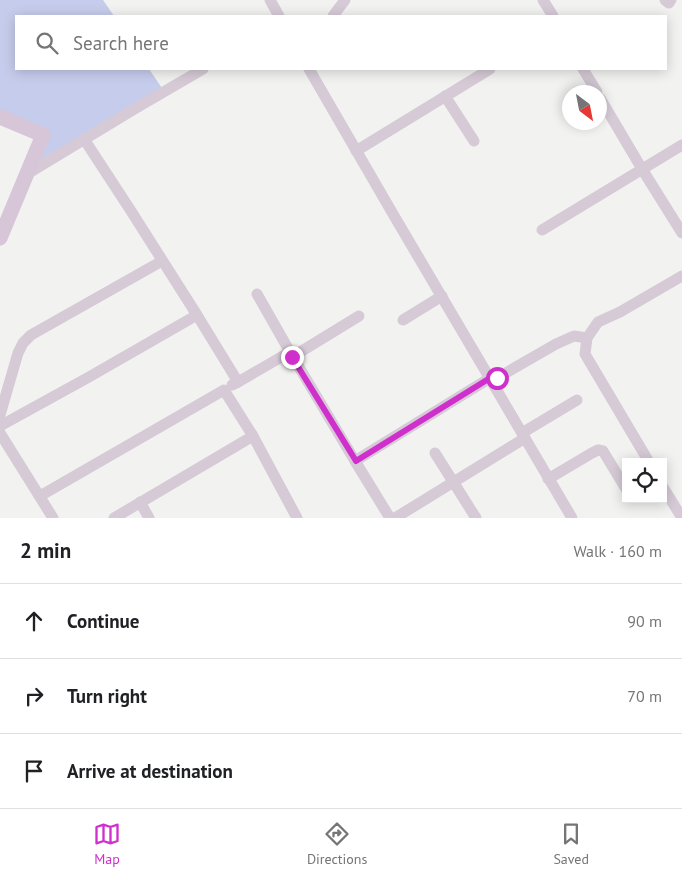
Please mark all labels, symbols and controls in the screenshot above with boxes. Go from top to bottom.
search box [15,15,667,70]
icon: search [33,29,61,57]
text: Search here [73,31,169,55]
north arrow [562,85,607,130]
route end [281,346,304,369]
route start [486,367,509,390]
map controls [622,458,667,503]
button: locate [622,458,667,503]
text: 2 min [20,537,71,564]
text: Walk · 160 m [573,541,662,561]
icon: ahead [20,607,48,635]
text: Continue [67,609,139,633]
text: 90 m [627,611,662,631]
icon: right [20,682,48,710]
text: Turn right [67,684,147,708]
text: 70 m [627,686,662,706]
icon: arrive [20,757,48,785]
text: Arrive at destination [67,759,233,783]
tab: Map [93,820,121,868]
tab: Directions [307,820,367,868]
tab: Saved [553,820,589,868]

